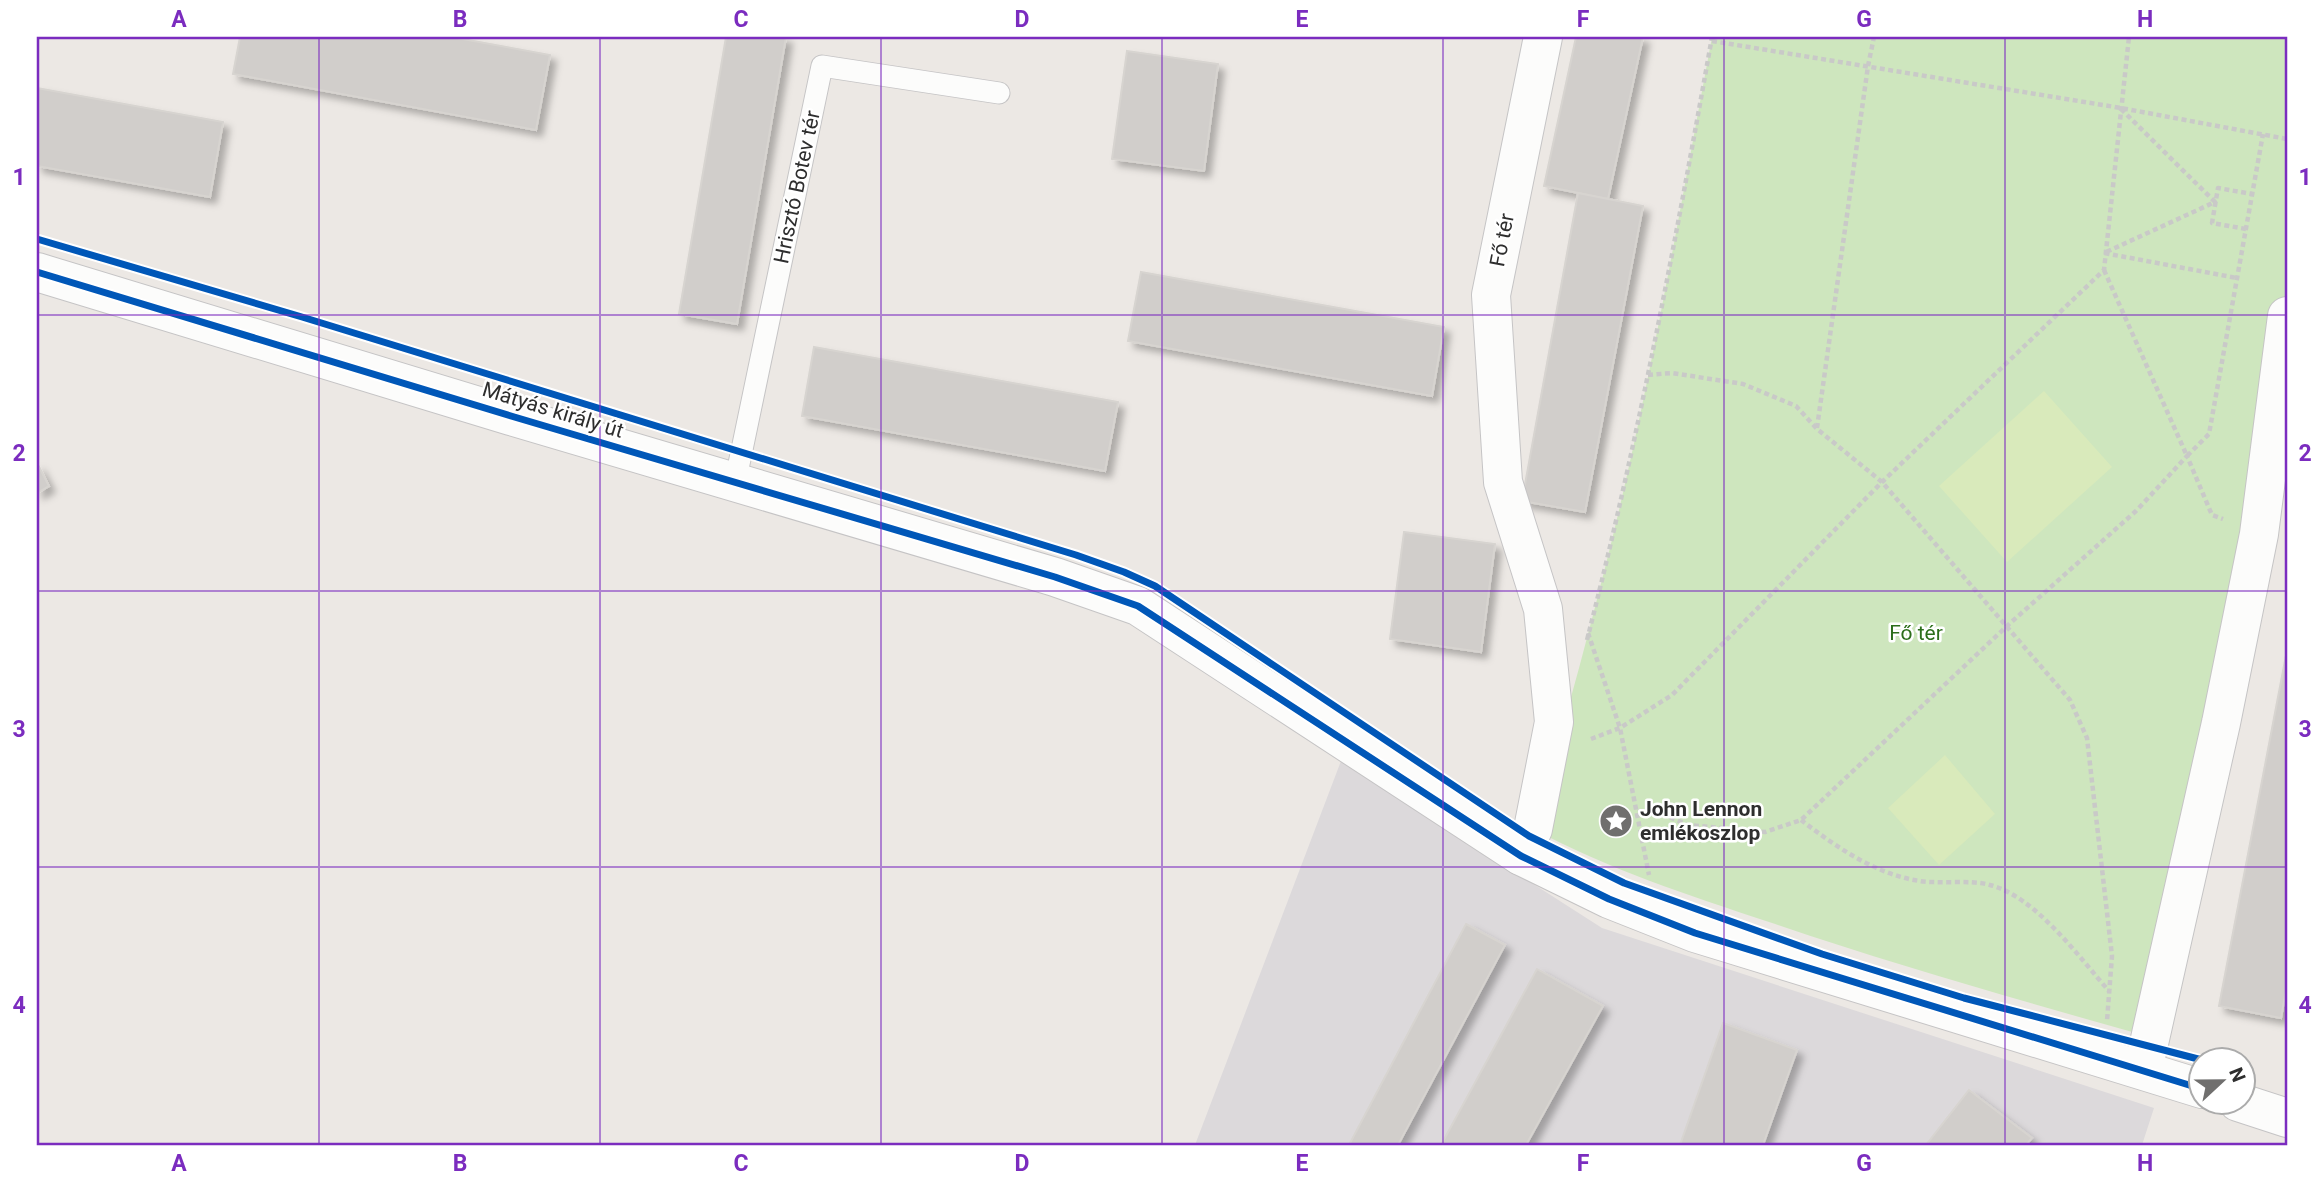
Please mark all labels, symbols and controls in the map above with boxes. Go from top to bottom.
text: A [171,6,187,33]
text: B [453,6,467,33]
text: C [733,6,749,33]
text: D [1015,6,1029,33]
text: E [1296,6,1309,33]
text: F [1577,6,1590,33]
text: G [1856,6,1872,33]
text: H [2137,6,2153,33]
street label: Hrisztó Botev tér [769,108,825,266]
text: 1 [12,164,26,191]
text: 1 [2298,164,2312,191]
street label: Fő tér [1485,211,1519,269]
street label: Mátyás király út [479,377,627,443]
text: 2 [12,440,26,467]
text: 2 [2298,440,2312,467]
park label: Fő tér [1889,621,1943,645]
text: 3 [12,716,26,743]
text: 3 [2298,716,2312,743]
place label: John Lennon emlékoszlop [1640,797,1762,845]
place icon: John Lennon emlékoszlop [1597,802,1635,840]
text: 4 [12,992,26,1019]
text: 4 [2298,992,2312,1019]
north arrow [2188,1046,2258,1116]
text: N [2224,1064,2250,1085]
text: A [171,1150,187,1177]
text: B [453,1150,467,1177]
text: C [733,1150,749,1177]
text: D [1015,1150,1029,1177]
text: E [1296,1150,1309,1177]
text: F [1577,1150,1590,1177]
text: G [1856,1150,1872,1177]
text: H [2137,1150,2153,1177]

